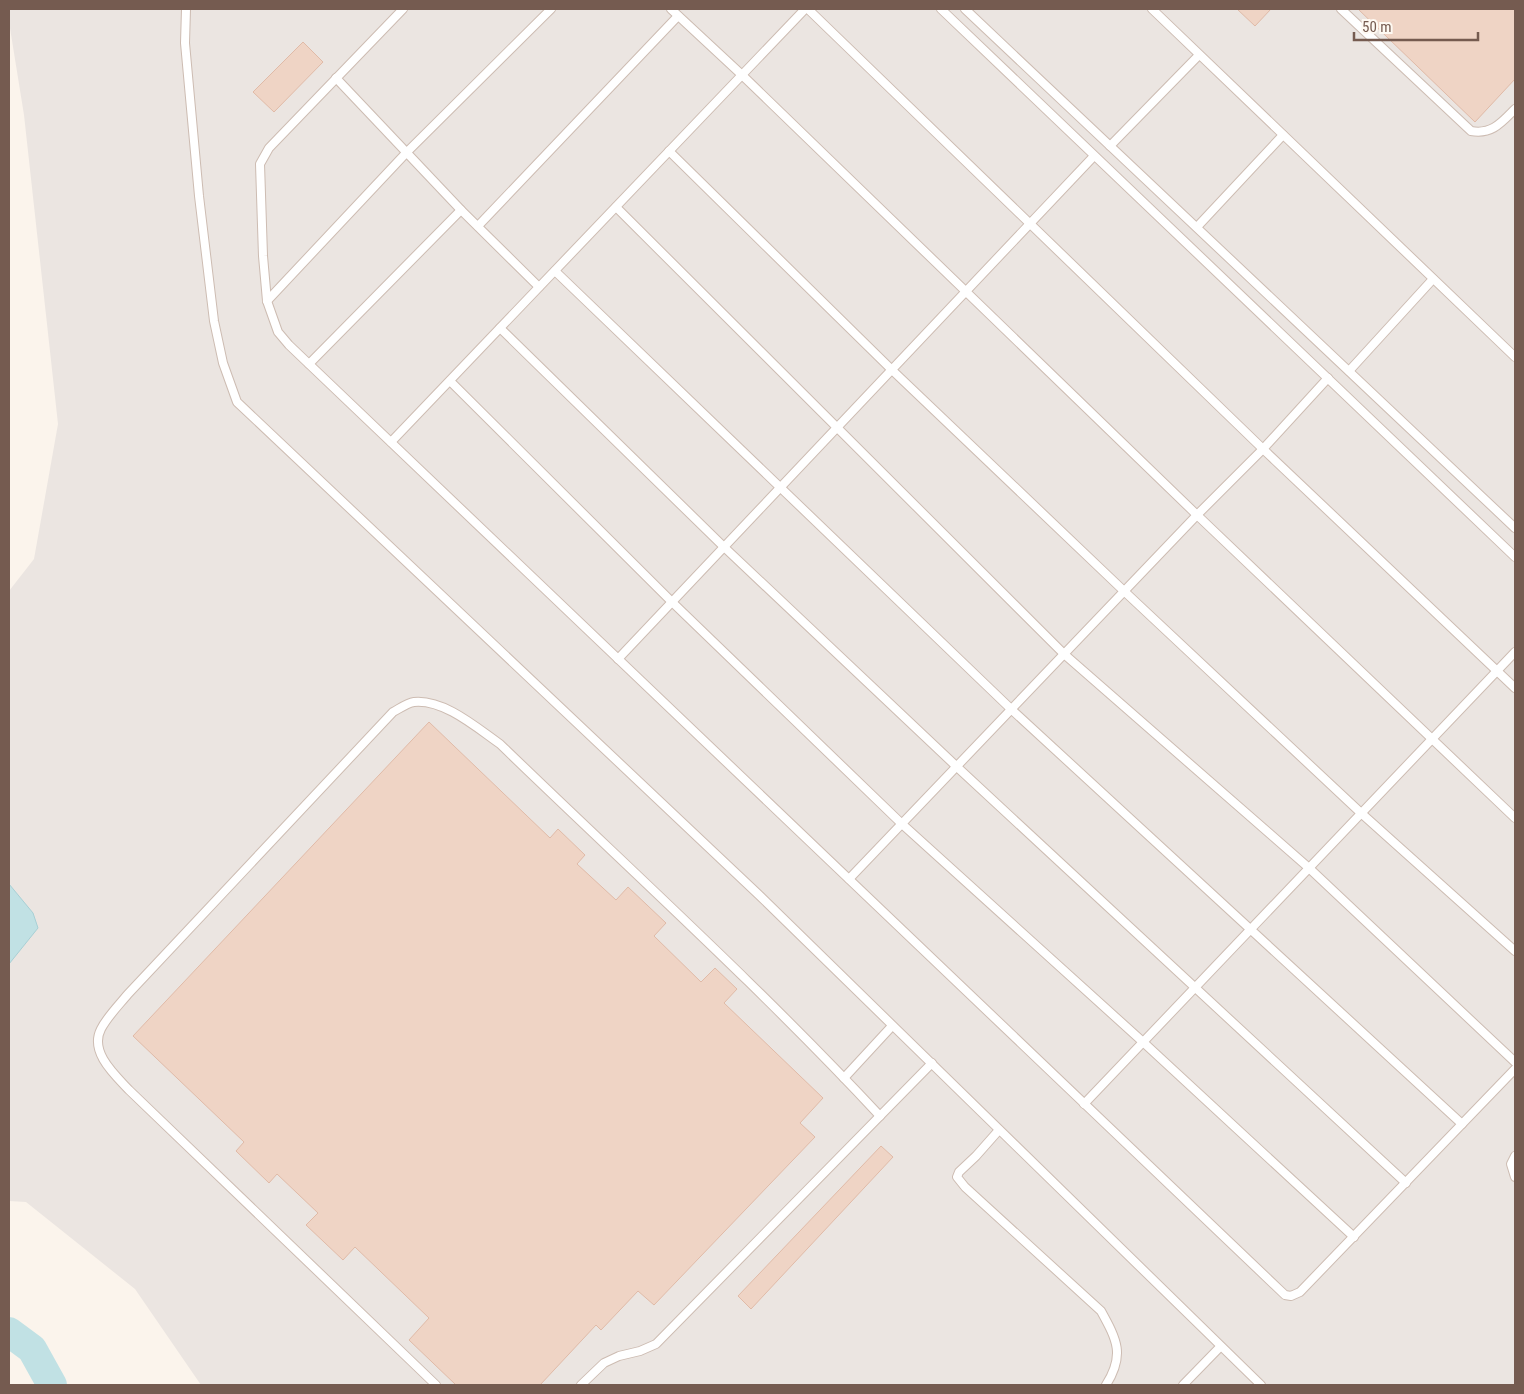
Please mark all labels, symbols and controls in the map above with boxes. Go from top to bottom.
scale bar [1354,10,1478,42]
text: 50 m [1362,18,1392,36]

